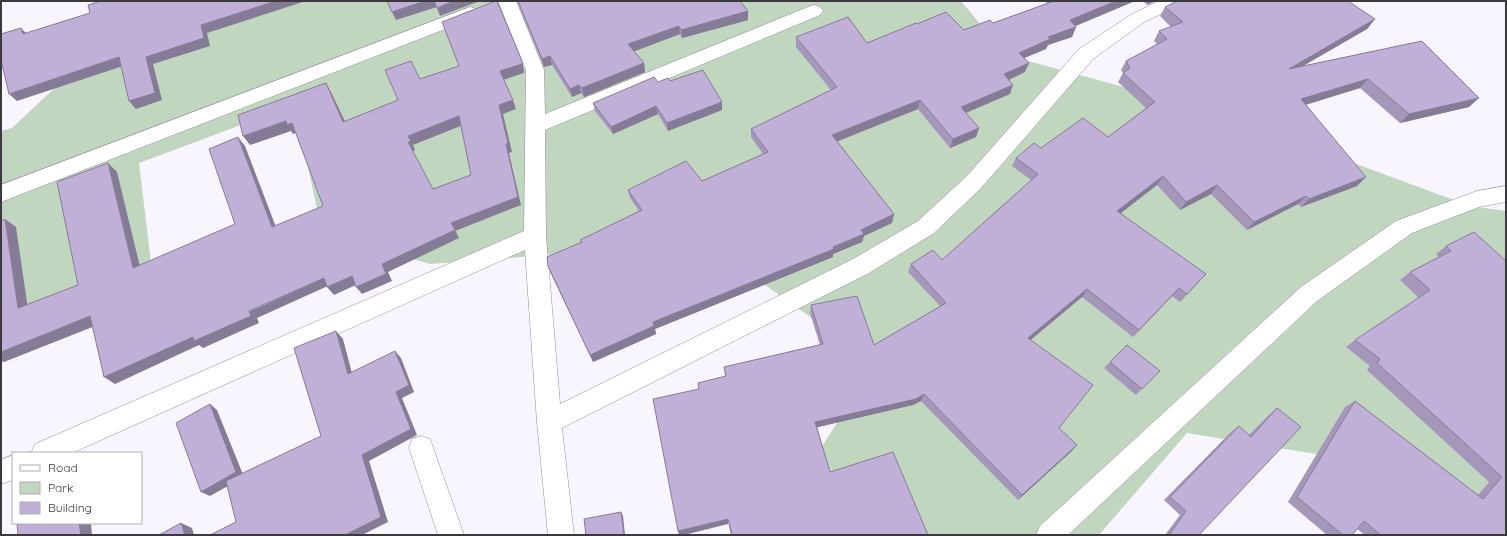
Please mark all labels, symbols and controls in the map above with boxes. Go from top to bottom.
legend [12,452,142,524]
text: Road [48,460,78,475]
text: Park [48,480,73,495]
text: Building [48,500,92,515]

